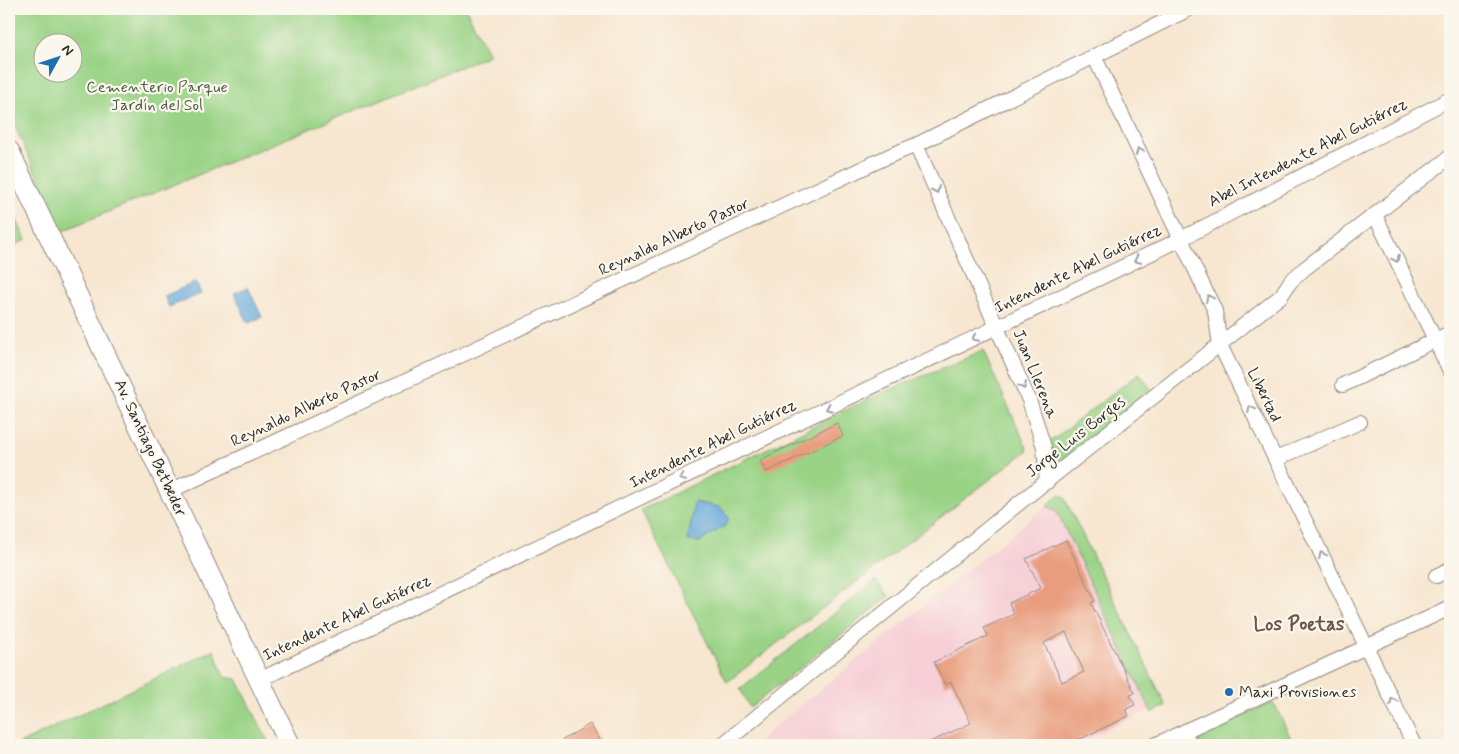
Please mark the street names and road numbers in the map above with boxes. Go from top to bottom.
street label: Abel Intendente Abel Gutiérrez [1205,94,1411,212]
street label: Reynaldo Alberto Pastor [595,193,753,281]
street label: Intendente Abel Gutiérrez [991,219,1165,319]
street label: Juan Llerena [1008,326,1063,422]
street label: Reynaldo Alberto Pastor [227,364,385,452]
street label: Libertad [1242,364,1286,426]
street label: Av. Santiago Betbeder [109,376,191,520]
street label: Jorge Luis Borges [1022,392,1131,483]
street label: Intendente Abel Gutiérrez [626,394,800,494]
street label: Intendente Abel Gutiérrez [260,570,434,666]

